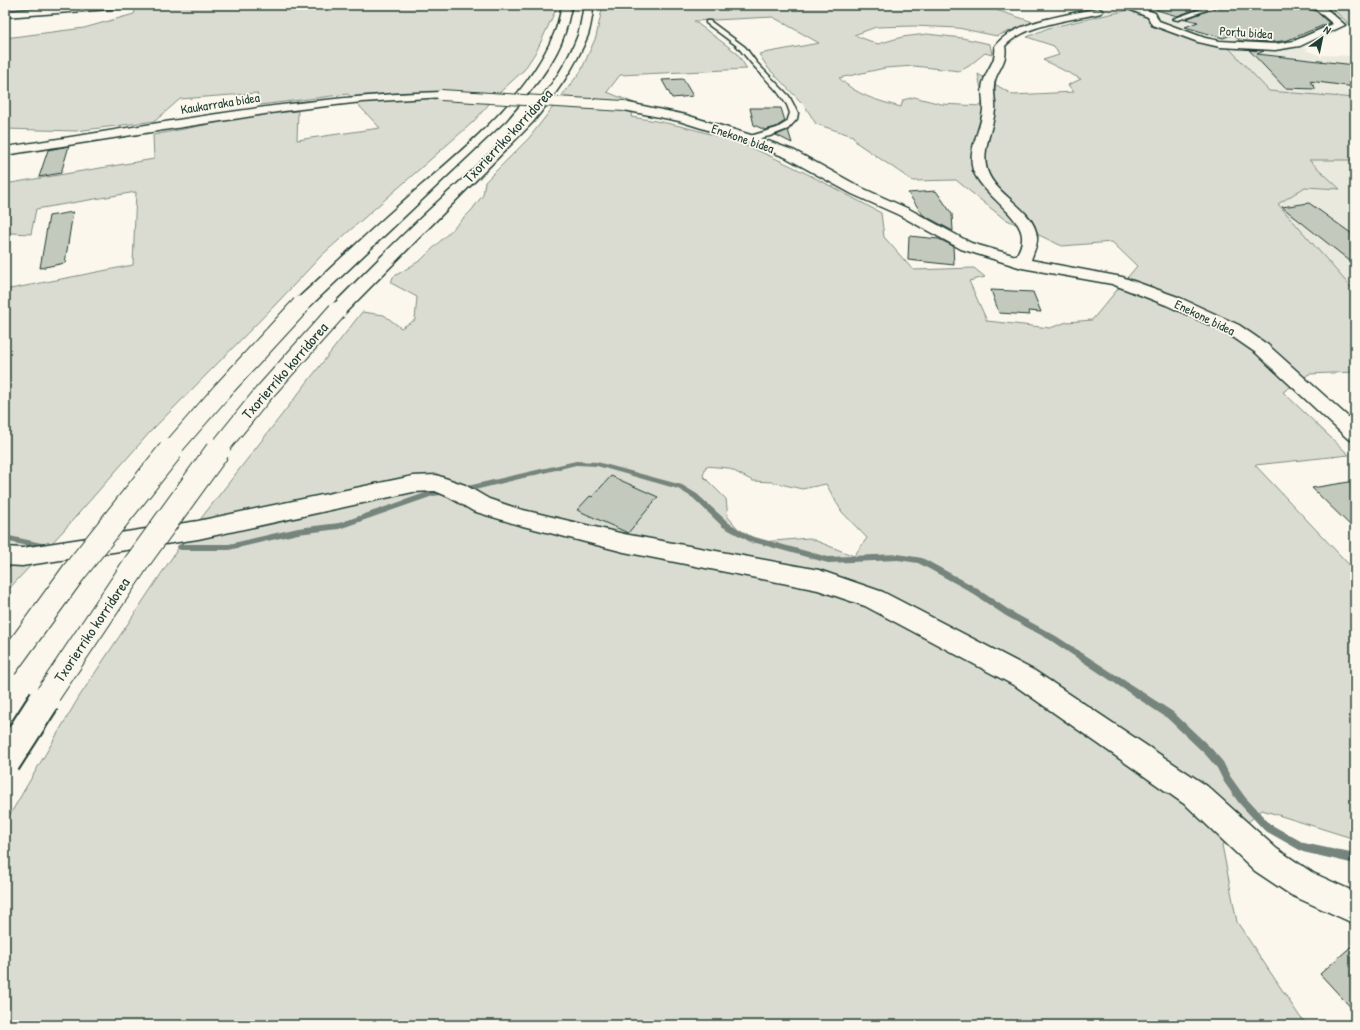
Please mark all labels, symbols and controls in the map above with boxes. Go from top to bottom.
north arrow [1302,18,1342,58]
street label: Portu bidea [1219,21,1273,43]
text: N [1321,22,1334,37]
street label: Txorierriko korridorea [458,84,557,188]
street label: Kaukarraka bidea [179,88,261,118]
street label: Enekone bidea [709,119,777,157]
street label: Enekone bidea [1172,295,1238,339]
street label: Txorierriko korridorea [237,318,333,424]
street label: Txorierriko korridorea [49,573,135,686]

